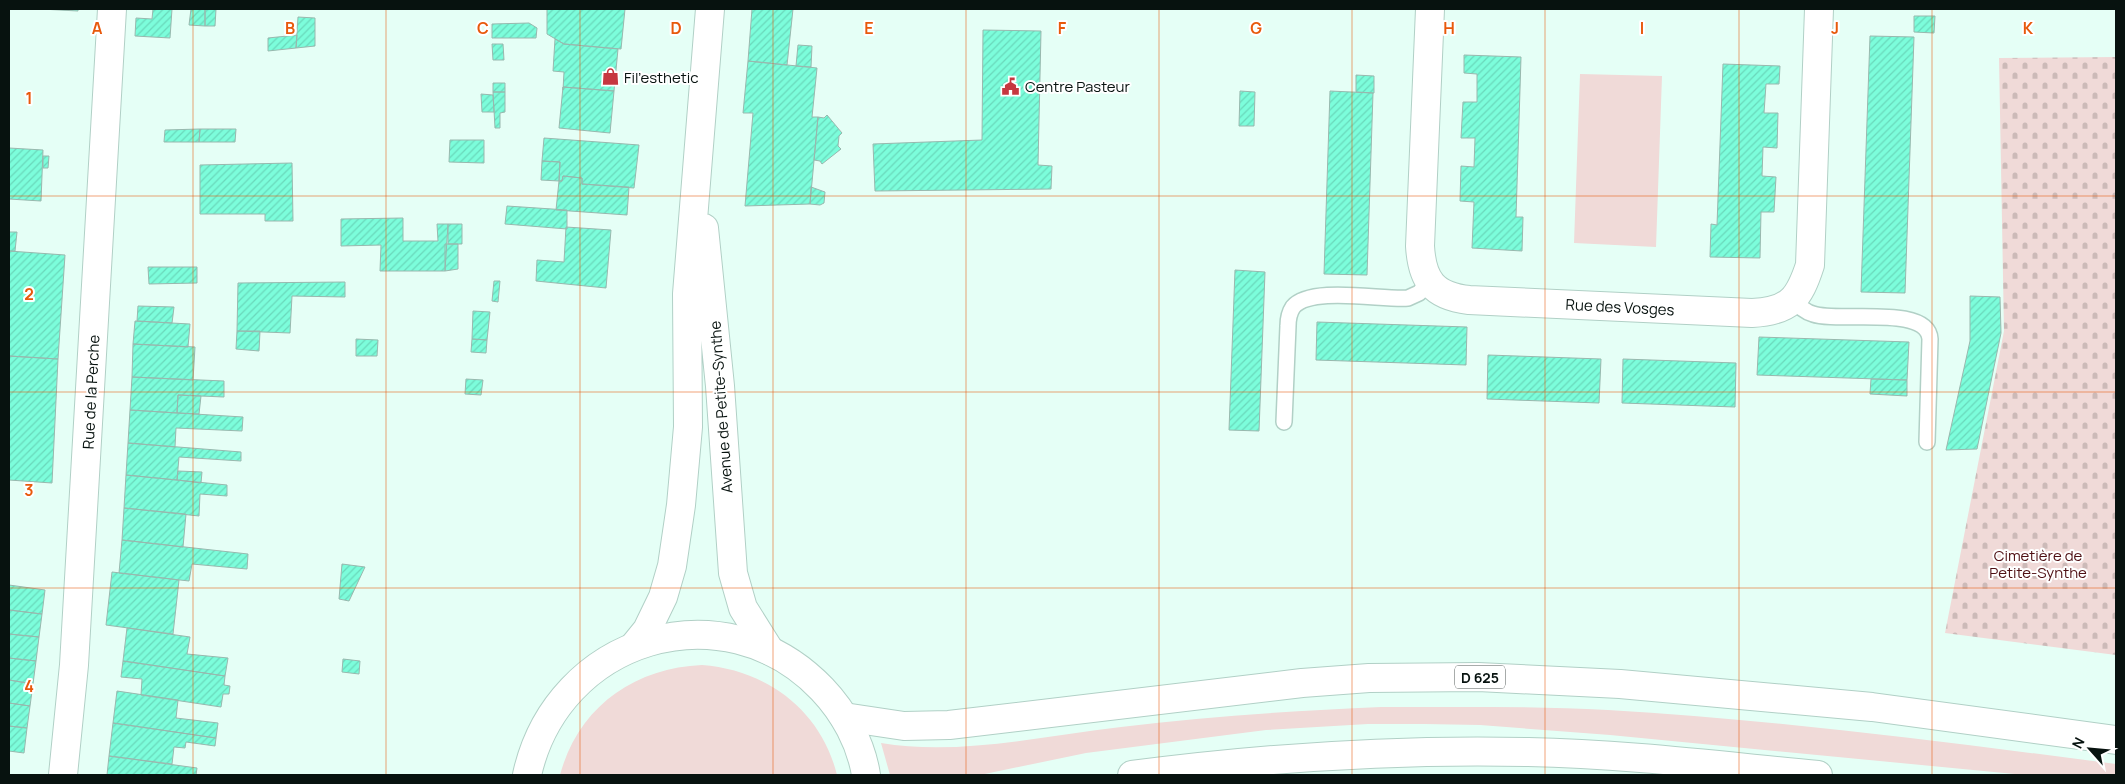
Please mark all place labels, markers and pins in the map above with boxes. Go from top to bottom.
shop icon: Fil'esthetic [600,67,620,87]
place label: Fil'esthetic [624,67,699,88]
public building icon: Centre Pasteur [1001,76,1021,96]
place label: Centre Pasteur [1025,76,1131,97]

